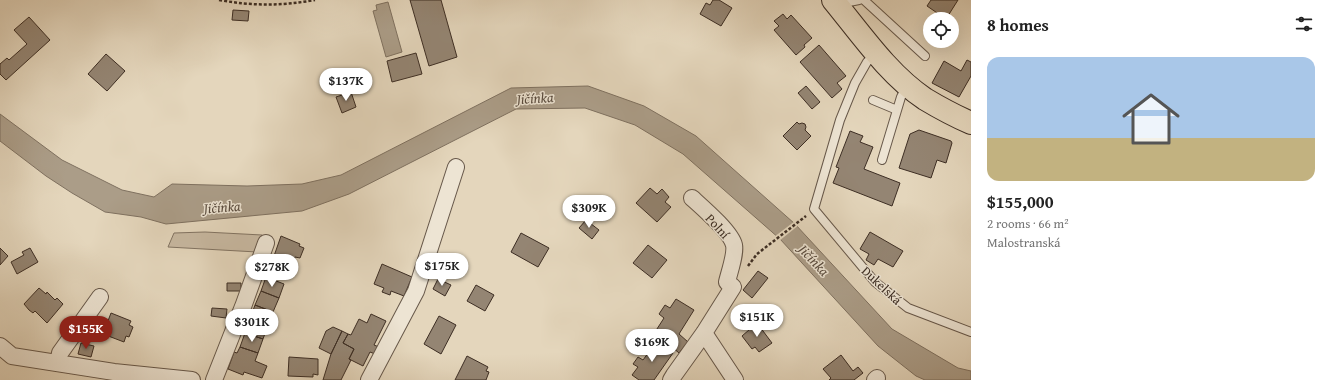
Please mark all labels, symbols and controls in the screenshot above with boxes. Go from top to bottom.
map controls [923,12,959,48]
button: locate [923,12,959,48]
text: 8 homes [987,12,1049,37]
icon: filters [1293,13,1315,35]
pin: $137K [318,68,374,102]
text: $137K [328,71,364,90]
icon: home [1115,83,1187,155]
water label: Jičínka [514,87,554,109]
text: $155,000 [987,189,1053,214]
pin: $309K [561,195,617,229]
water label: Jičínka [201,196,242,218]
text: $309K [571,198,607,217]
street label: Polní [701,209,734,243]
text: 2 rooms · 66 m² [987,214,1069,233]
text: Malostranská [987,233,1060,252]
water label: Jičínka [793,238,834,281]
pin: $175K [414,253,470,287]
pin: $278K [244,254,300,288]
text: $175K [424,256,460,275]
text: $278K [254,257,290,276]
street label: Dukelská [857,262,907,310]
pin: $151K [729,304,785,338]
text: $151K [739,307,775,326]
pin: $301K [224,309,280,343]
text: $301K [234,312,270,331]
pin: $155K [58,316,114,350]
text: $155K [68,319,104,338]
pin: $169K [624,329,680,363]
text: $169K [634,332,670,351]

